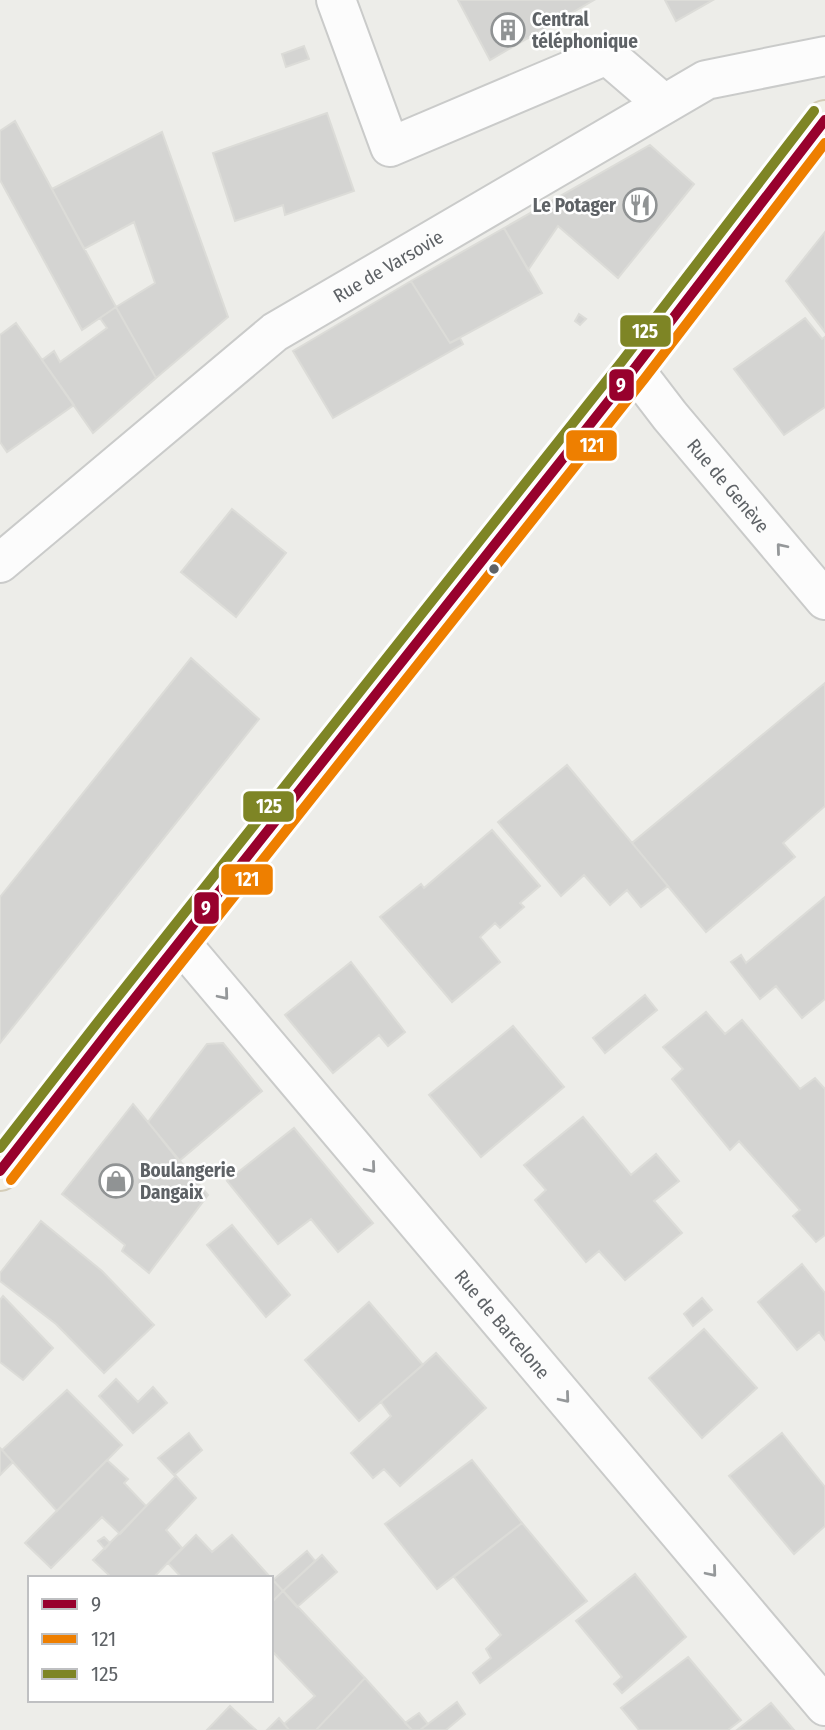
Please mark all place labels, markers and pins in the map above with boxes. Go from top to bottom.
place label: Central téléphonique [532,8,638,53]
building icon: Central téléphonique [489,11,527,49]
restaurant icon: Le Potager [621,186,659,224]
place label: Le Potager [533,194,617,217]
unlabelled marker [487,562,501,576]
place label: Boulangerie Dangaix [140,1159,236,1204]
shop icon: Boulangerie Dangaix [97,1162,135,1200]

